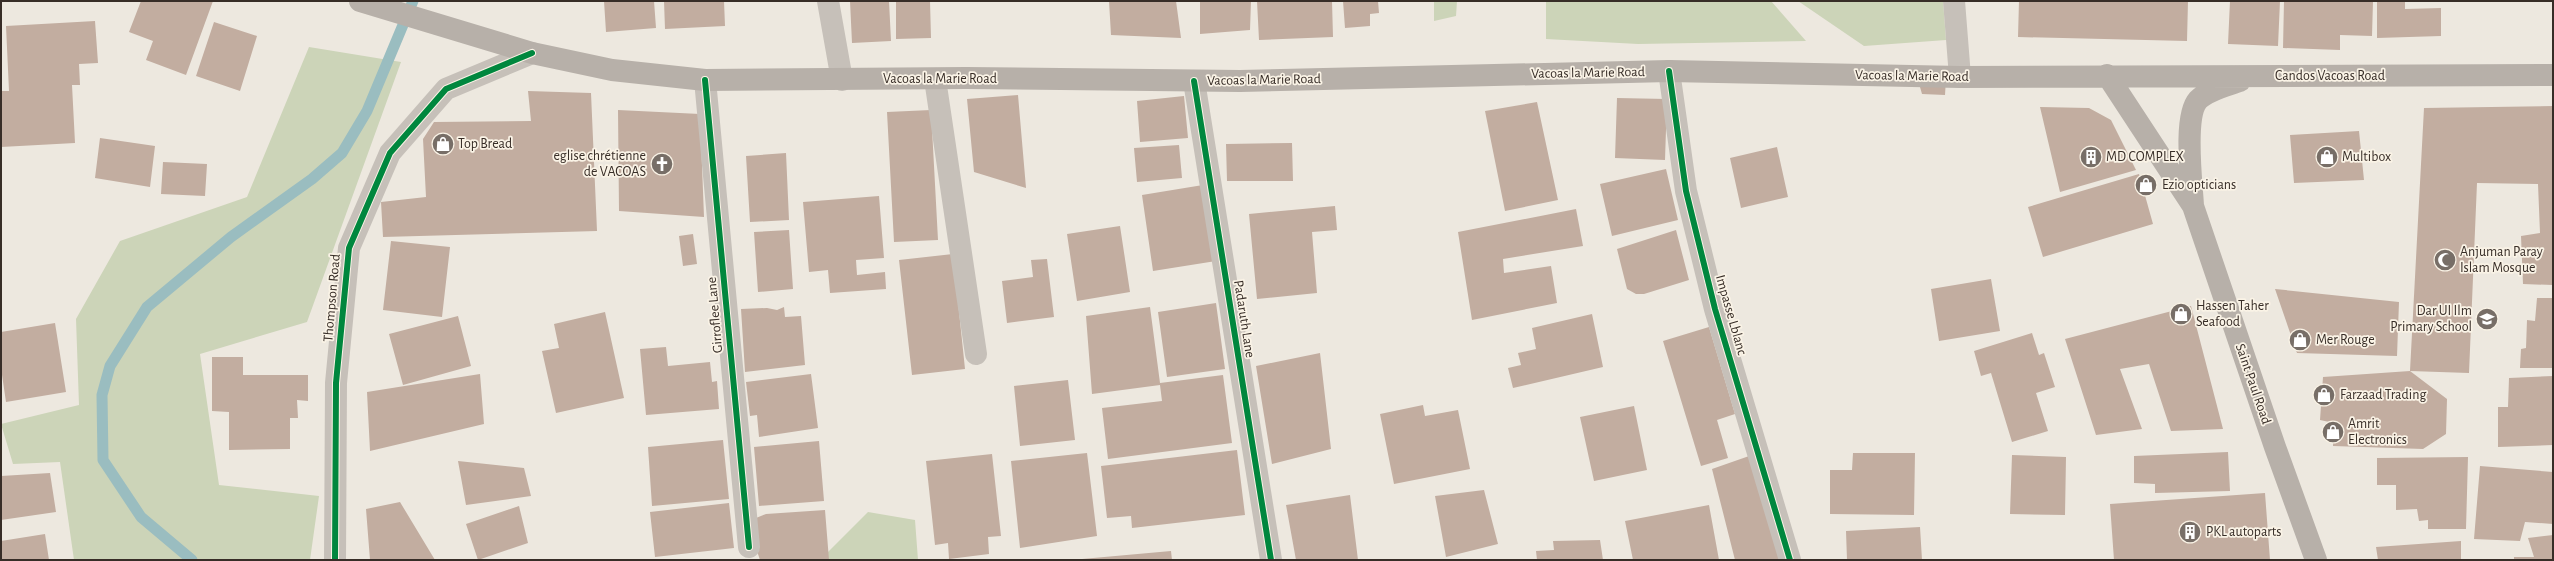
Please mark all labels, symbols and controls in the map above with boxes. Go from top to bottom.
street label: Vacoas la Marie Road [1531,65,1645,81]
street label: Vacoas la Marie Road [1855,68,1969,84]
street label: Candos Vacoas Road [2275,69,2385,83]
street label: Vacoas la Marie Road [883,72,997,86]
street label: Vacoas la Marie Road [1207,72,1321,88]
shop icon: Top Bread [430,131,456,157]
place label: Top Bread [458,137,512,151]
building icon: MD COMPLEX [2078,144,2104,170]
shop icon: Multibox [2314,144,2340,170]
place label: eglise chrétienne de VACOAS [554,149,646,179]
place label: MD COMPLEX [2106,150,2184,164]
place label: Multibox [2342,150,2391,164]
church icon: eglise chrétienne de VACOAS [649,151,675,177]
shop icon: Ezio opticians [2133,172,2159,198]
place label: Ezio opticians [2162,178,2236,192]
place label: Anjuman Paray Islam Mosque [2460,245,2543,275]
mosque icon: Anjuman Paray Islam Mosque [2432,247,2458,273]
street label: Thompson Road [321,253,343,343]
street label: Impasse Lblanc [1713,273,1749,357]
street label: Girroflee Lane [705,276,725,354]
street label: Padaruth Lane [1231,279,1257,359]
place label: Hassen Taher Seafood [2196,299,2269,329]
shop icon: Hassen Taher Seafood [2168,301,2194,327]
place label: Dar UI Ilm Primary School [2390,304,2472,334]
school or university icon: Dar UI Ilm Primary School [2474,306,2500,332]
shop icon: Mer Rouge [2287,327,2313,353]
place label: Mer Rouge [2316,333,2375,347]
street label: Saint Paul Road [2233,342,2273,426]
shop icon: Farzaad Trading [2311,382,2337,408]
place label: Farzaad Trading [2340,388,2426,402]
place label: Amrit Electronics [2348,417,2407,447]
shop icon: Amrit Electronics [2320,419,2346,445]
building icon: PKL autoparts [2177,519,2203,545]
place label: PKL autoparts [2206,525,2281,539]

